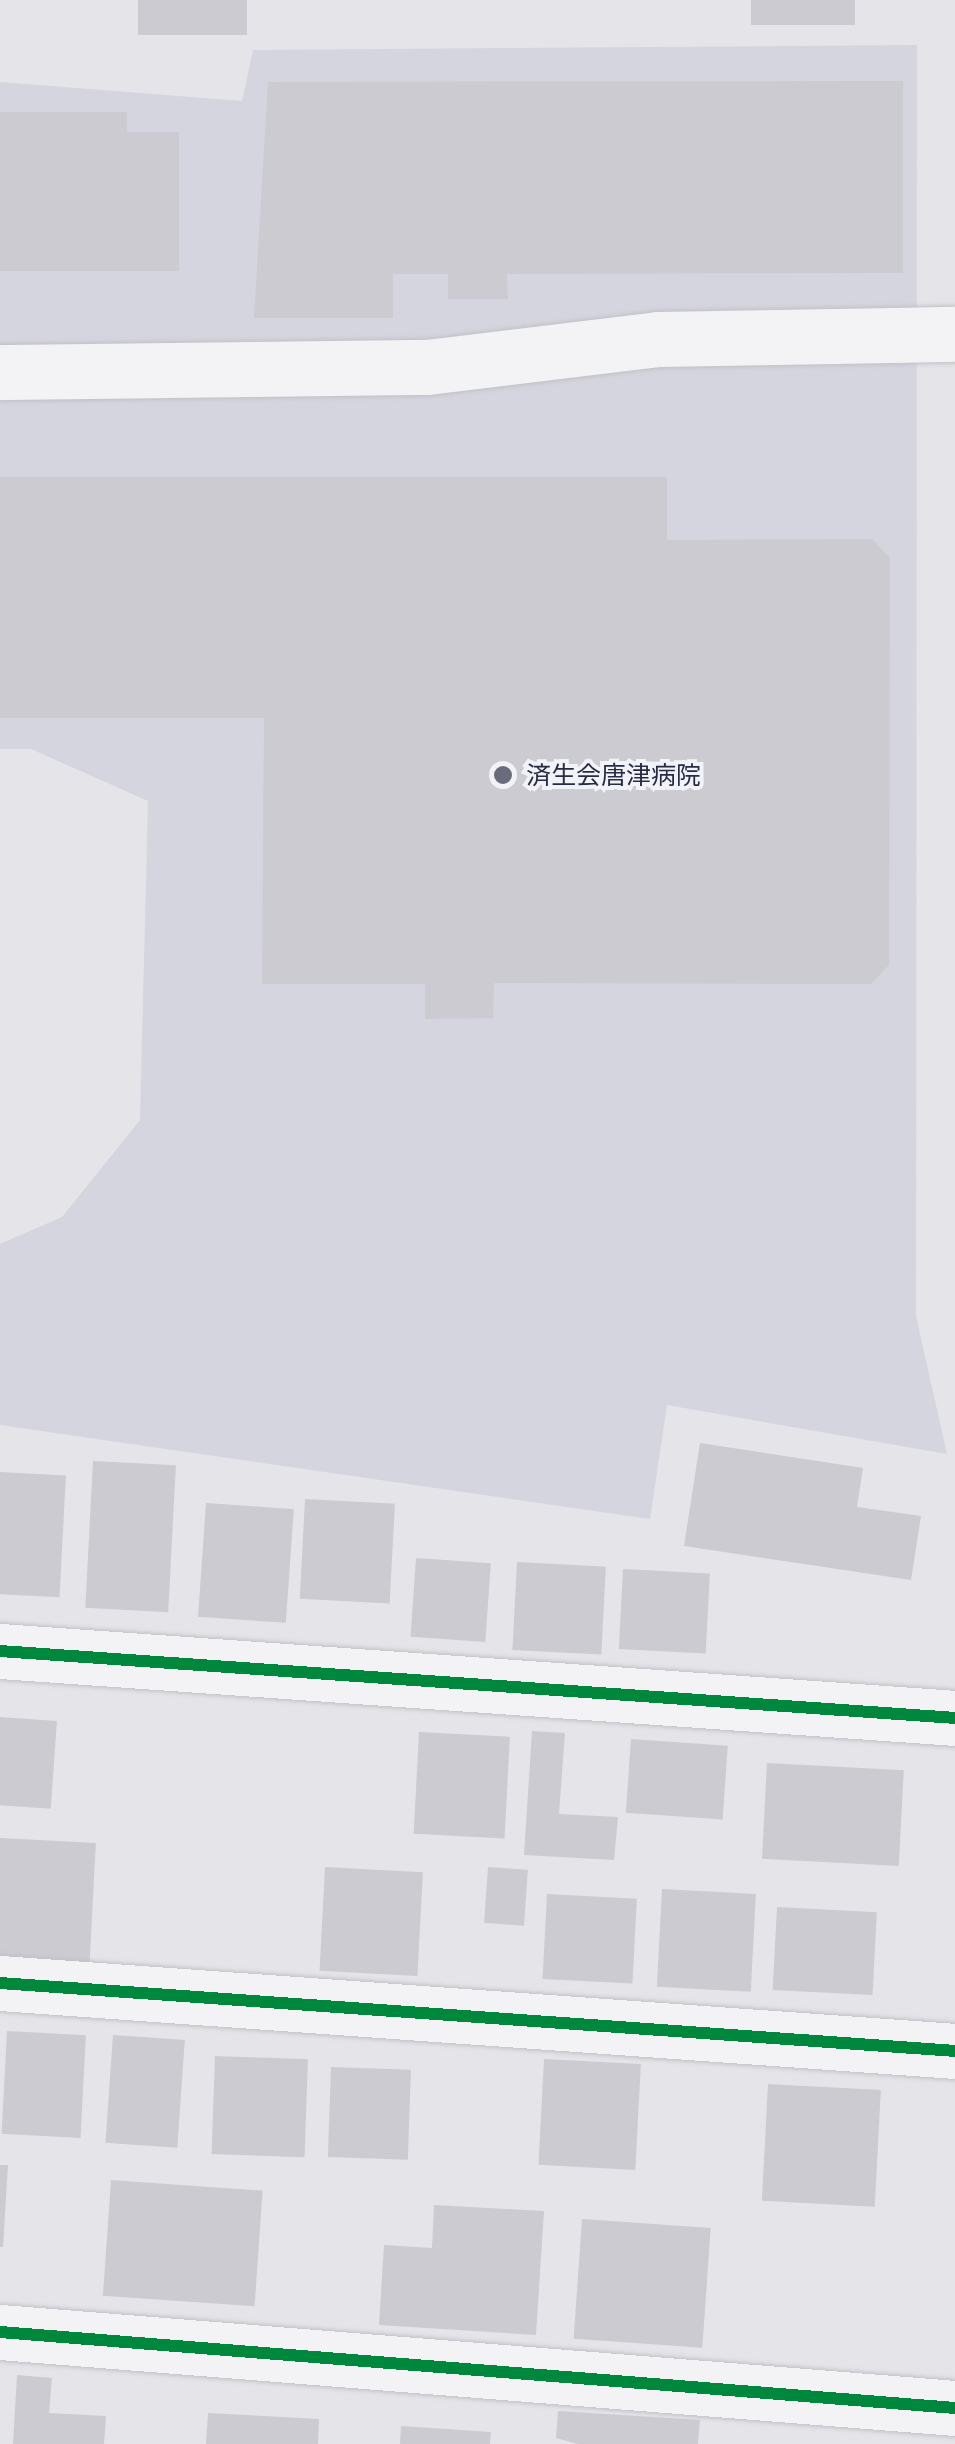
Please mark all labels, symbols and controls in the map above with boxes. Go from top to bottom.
place label: 済生会唐津病院 [526,760,701,790]
marker: 済生会唐津病院 [490,762,516,788]

